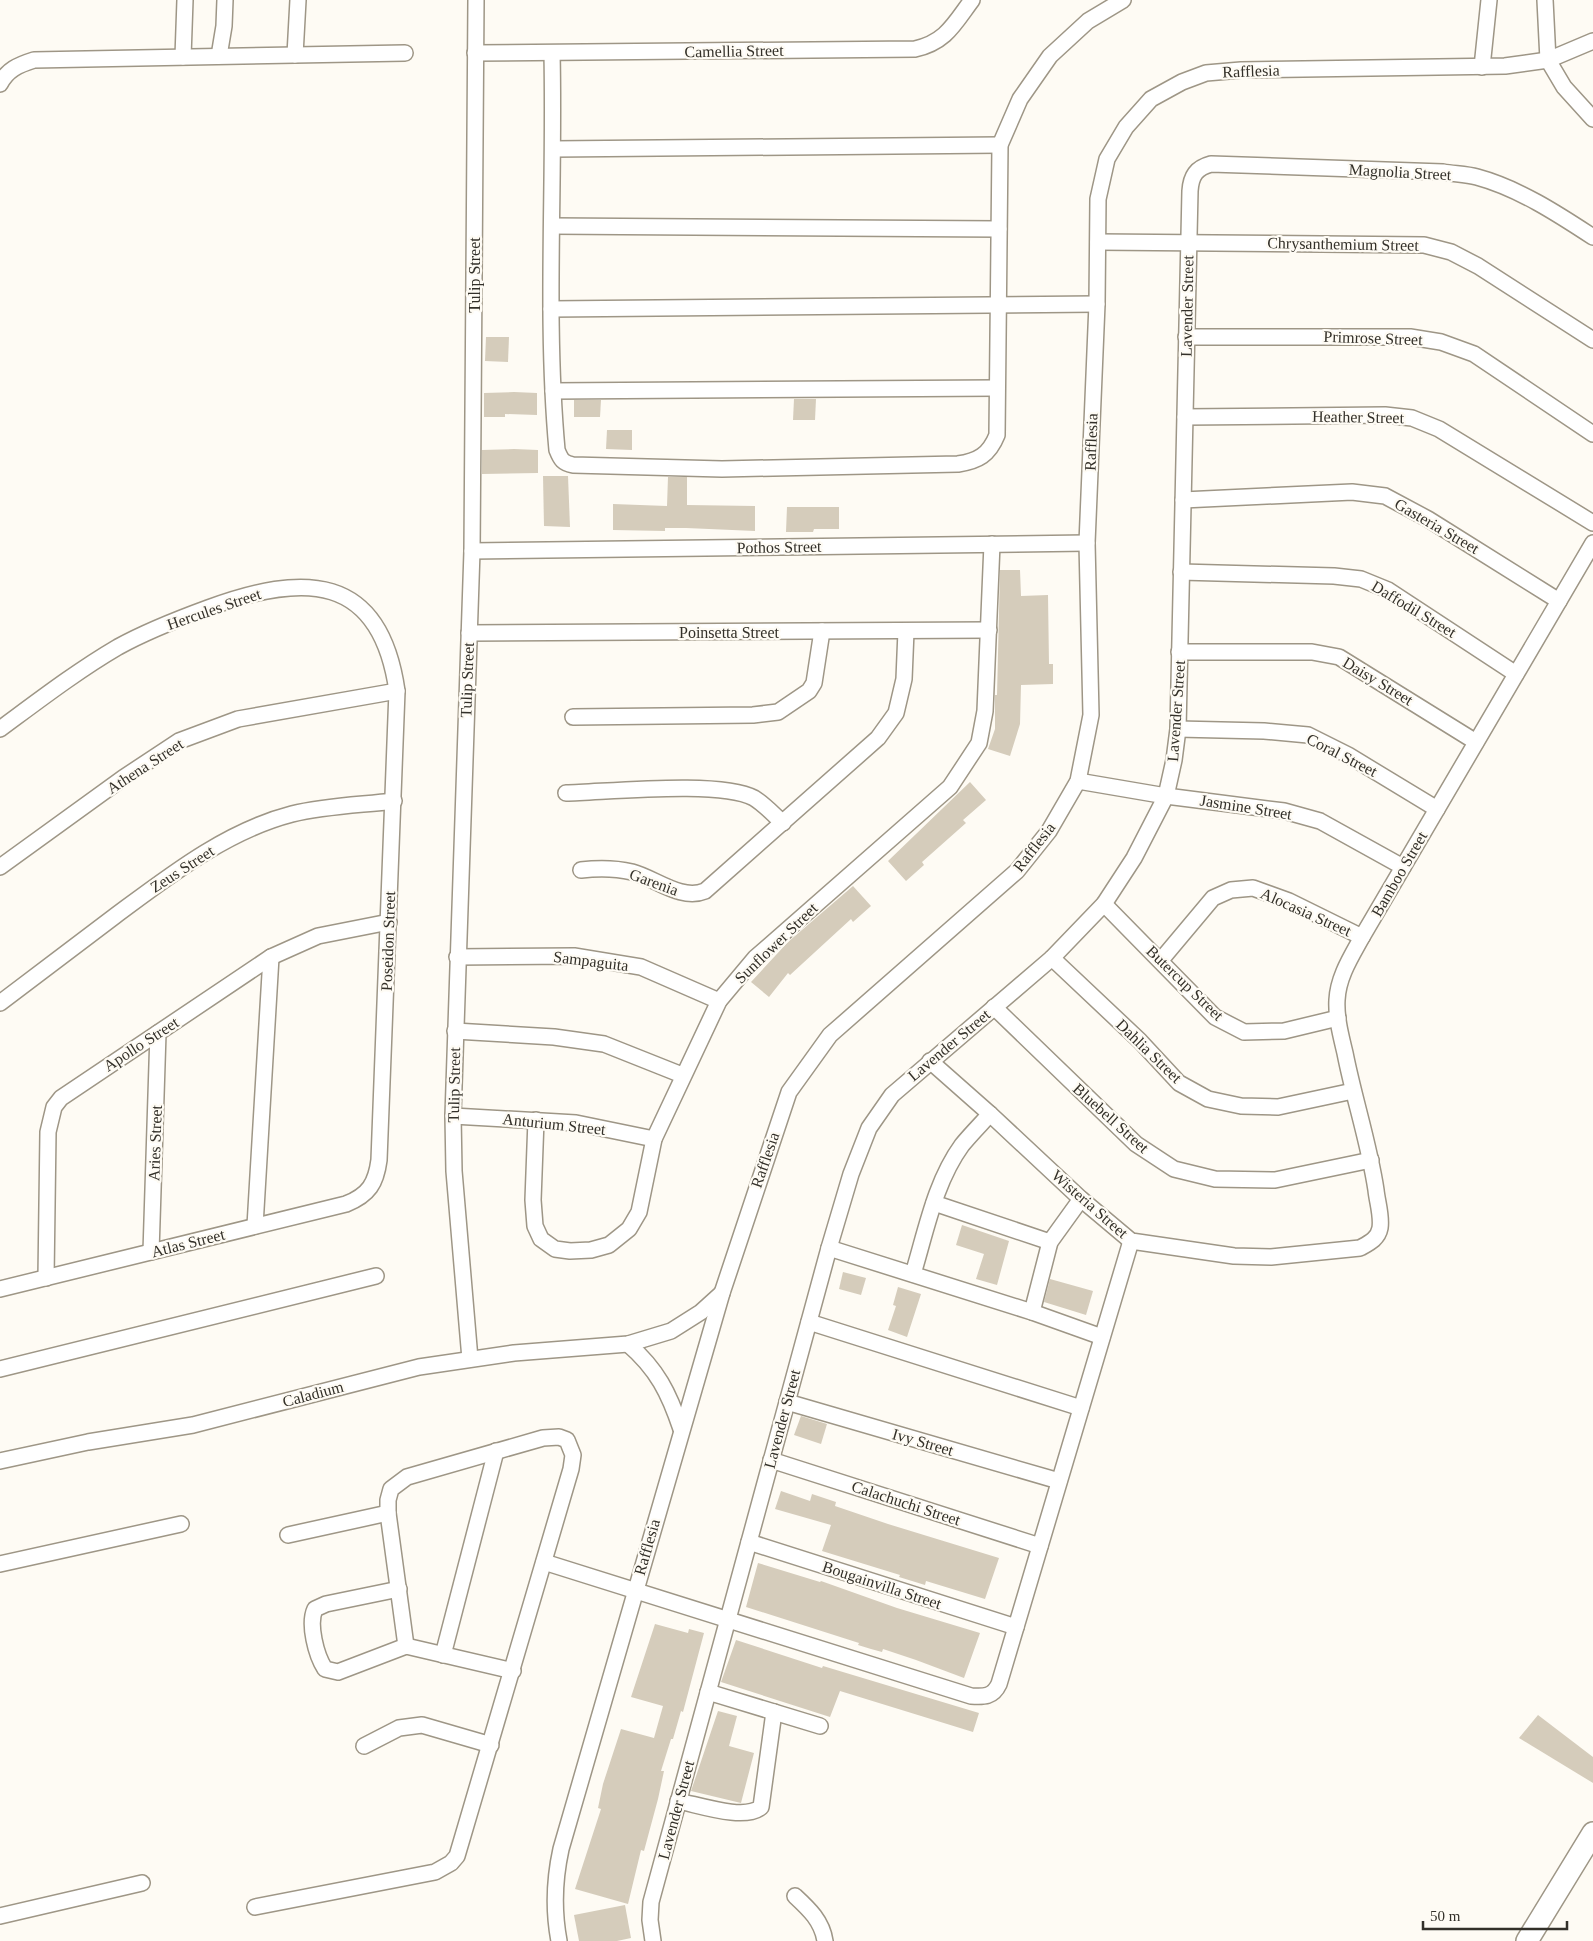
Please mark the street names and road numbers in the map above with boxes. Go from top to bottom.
street label: Camellia Street [684,42,784,60]
street label: Rafflesia [1222,62,1280,80]
street label: Magnolia Street [1348,161,1452,184]
street label: Chrysanthemium Street [1267,234,1419,255]
street label: Tulip Street [466,237,484,313]
street label: Lavender Street [1178,254,1196,357]
street label: Primrose Street [1323,328,1423,348]
street label: Heather Street [1312,408,1405,426]
street label: Rafflesia [1082,413,1100,471]
street label: Gasteria Street [1392,495,1483,557]
street label: Pothos Street [736,538,822,556]
street label: Daffodil Street [1369,577,1460,641]
street label: Hercules Street [165,585,264,633]
street label: Poinsetta Street [679,624,780,641]
street label: Tulip Street [457,641,478,718]
street label: Daisy Street [1339,653,1417,710]
street label: Lavender Street [1164,659,1188,762]
street label: Coral Street [1304,730,1381,780]
street label: Athena Street [104,735,187,797]
street label: Jasmine Street [1199,791,1294,823]
street label: Rafflesia [1010,819,1058,875]
street label: Bamboo Street [1368,828,1431,920]
street label: Zeus Street [147,842,217,896]
street label: Garenia [627,865,681,899]
street label: Alocasia Street [1258,884,1354,940]
street label: Poseidon Street [378,890,398,991]
street label: Sunflower Street [731,899,821,987]
street label: Butercup Street [1142,942,1227,1025]
street label: Sampaguita [552,948,630,975]
street label: Lavender Street [905,1005,994,1084]
street label: Apollo Street [100,1013,183,1075]
street label: Dahlia Street [1113,1016,1186,1087]
street label: Tulip Street [445,1047,464,1123]
street label: Bluebell Street [1070,1080,1153,1157]
street label: Aries Street [145,1104,165,1181]
street label: Anturium Street [502,1110,607,1138]
street label: Rafflesia [748,1130,782,1190]
street label: Wisteria Street [1049,1166,1132,1242]
street label: Atlas Street [150,1226,227,1260]
street label: Lavender Street [761,1367,804,1470]
street label: Caladium [281,1378,346,1410]
street label: Ivy Street [890,1425,956,1460]
street label: Calachuchi Street [849,1477,963,1529]
street label: Rafflesia [631,1517,663,1577]
street label: Bougainvilla Street [820,1558,944,1613]
street label: Lavender Street [655,1758,698,1861]

